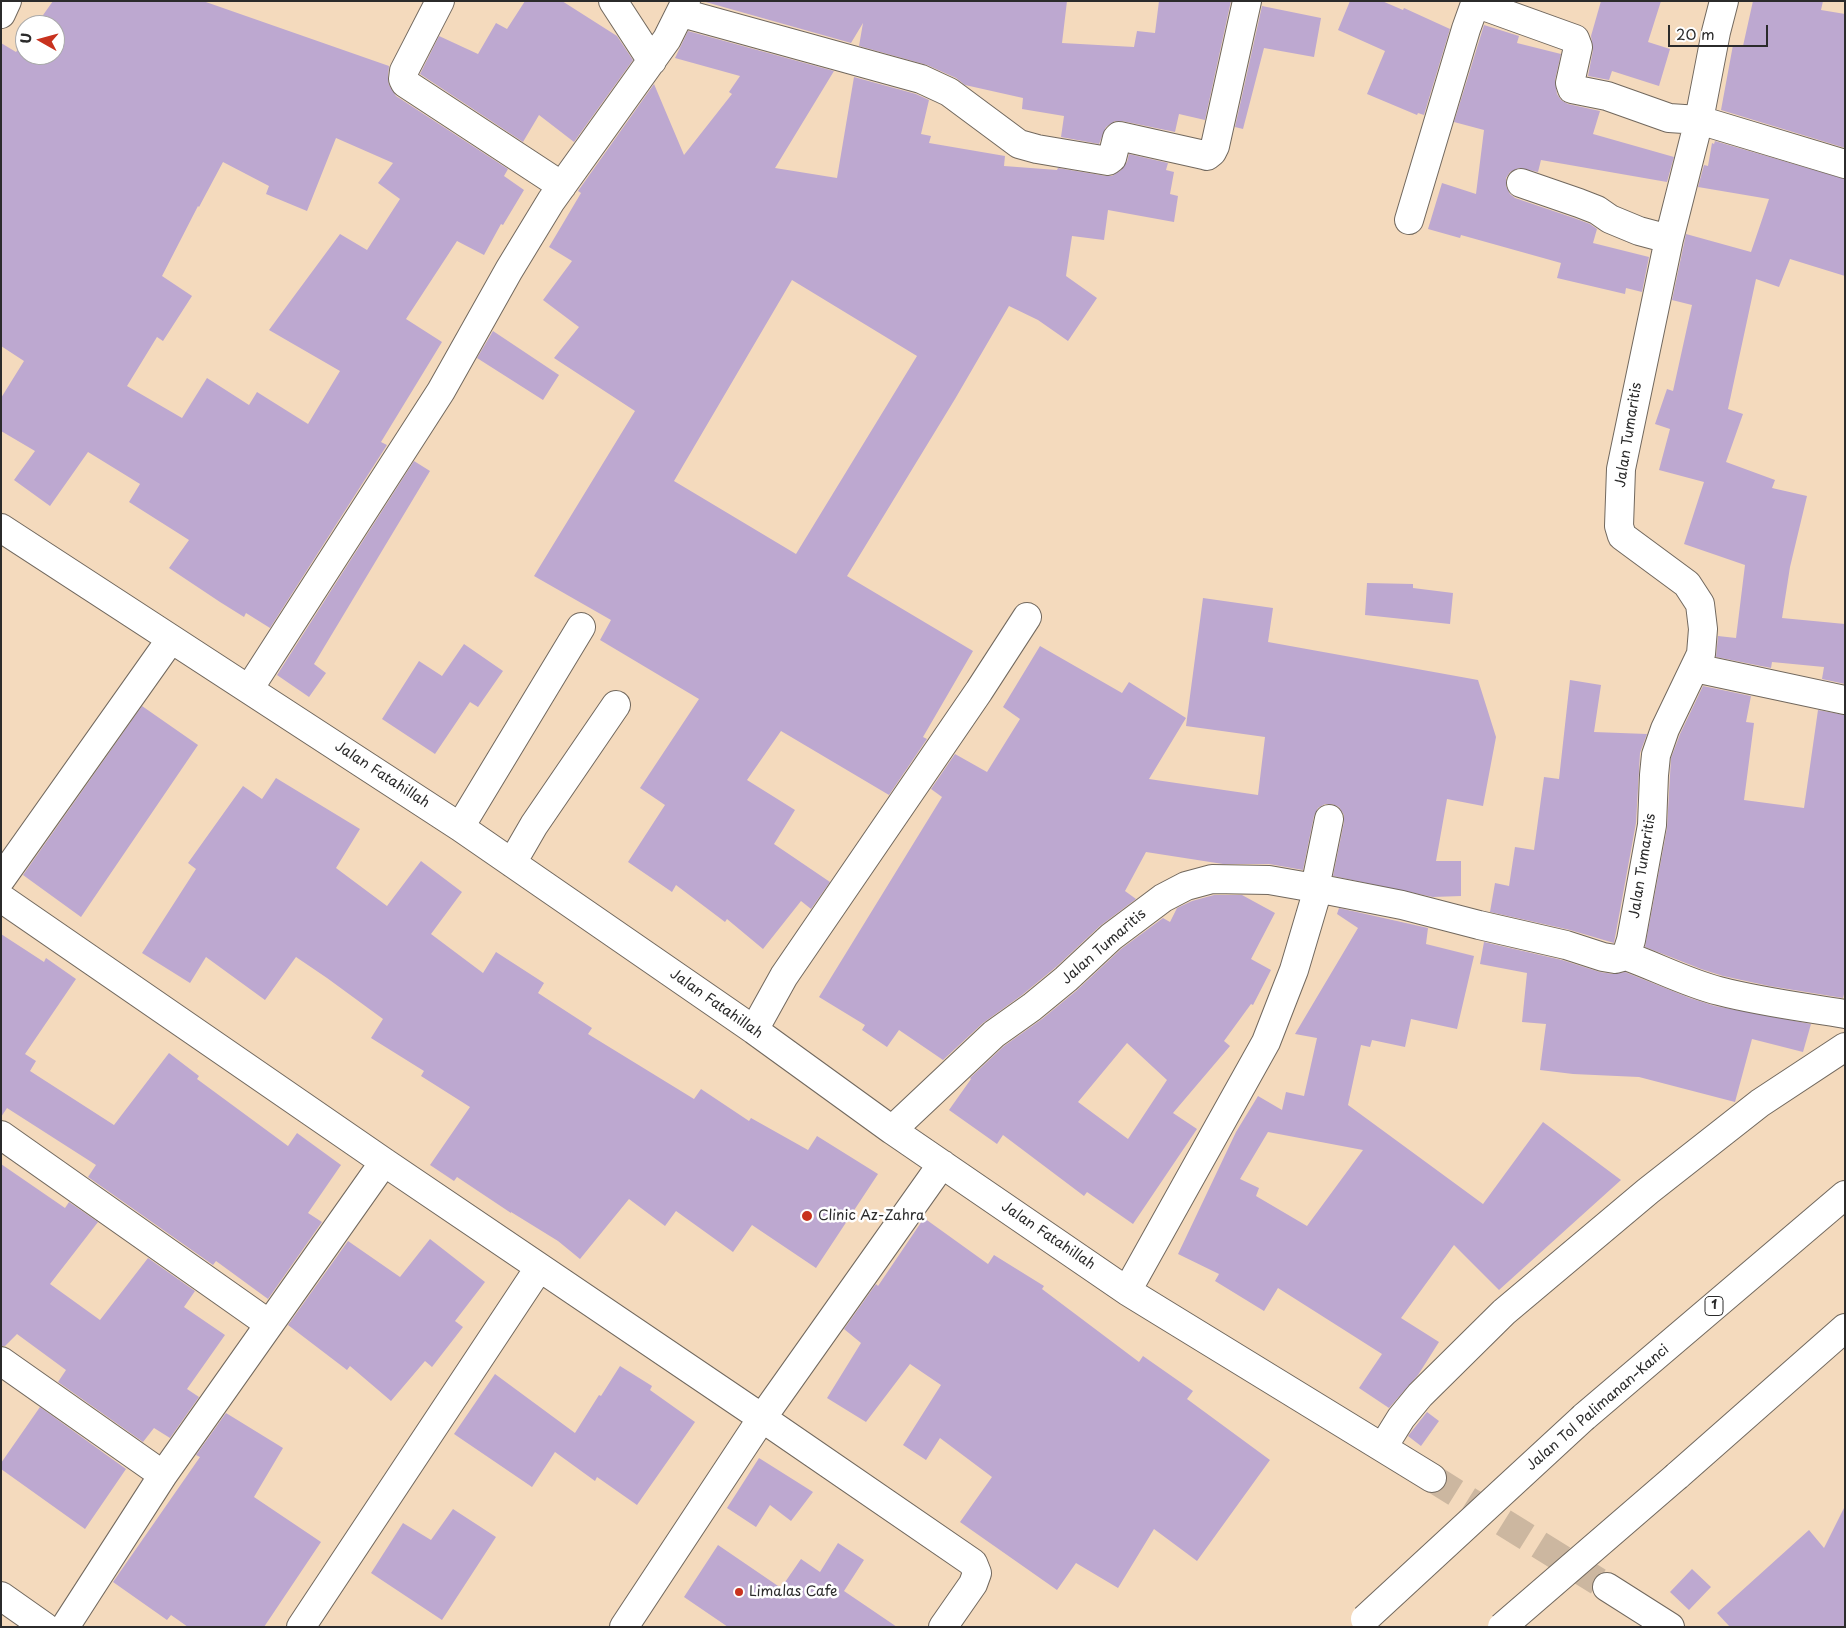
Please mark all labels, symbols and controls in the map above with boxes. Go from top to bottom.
north arrow [15,15,65,65]
scale bar [1671,15,1771,47]
text: 20 m [1676,22,1715,45]
text: U [15,32,37,45]
street label: Jalan Tumaritis [1612,381,1646,489]
street label: Jalan Fatahillah [331,738,433,812]
street label: Jalan Tumaritis [1626,812,1660,920]
street label: Jalan Tumaritis [1058,906,1150,988]
street label: Jalan Fatahillah [666,966,766,1042]
street label: Jalan Fatahillah [998,1198,1098,1274]
place label: Clinic Az-Zahra [818,1208,925,1224]
marker: Clinic Az-Zahra [800,1209,814,1223]
road number: 1 [1705,1296,1723,1315]
street label: Jalan Tol Palimanan–Kanci [1523,1341,1673,1475]
place label: Limalas Cafe [749,1584,837,1600]
marker: Limalas Cafe [733,1586,745,1598]

